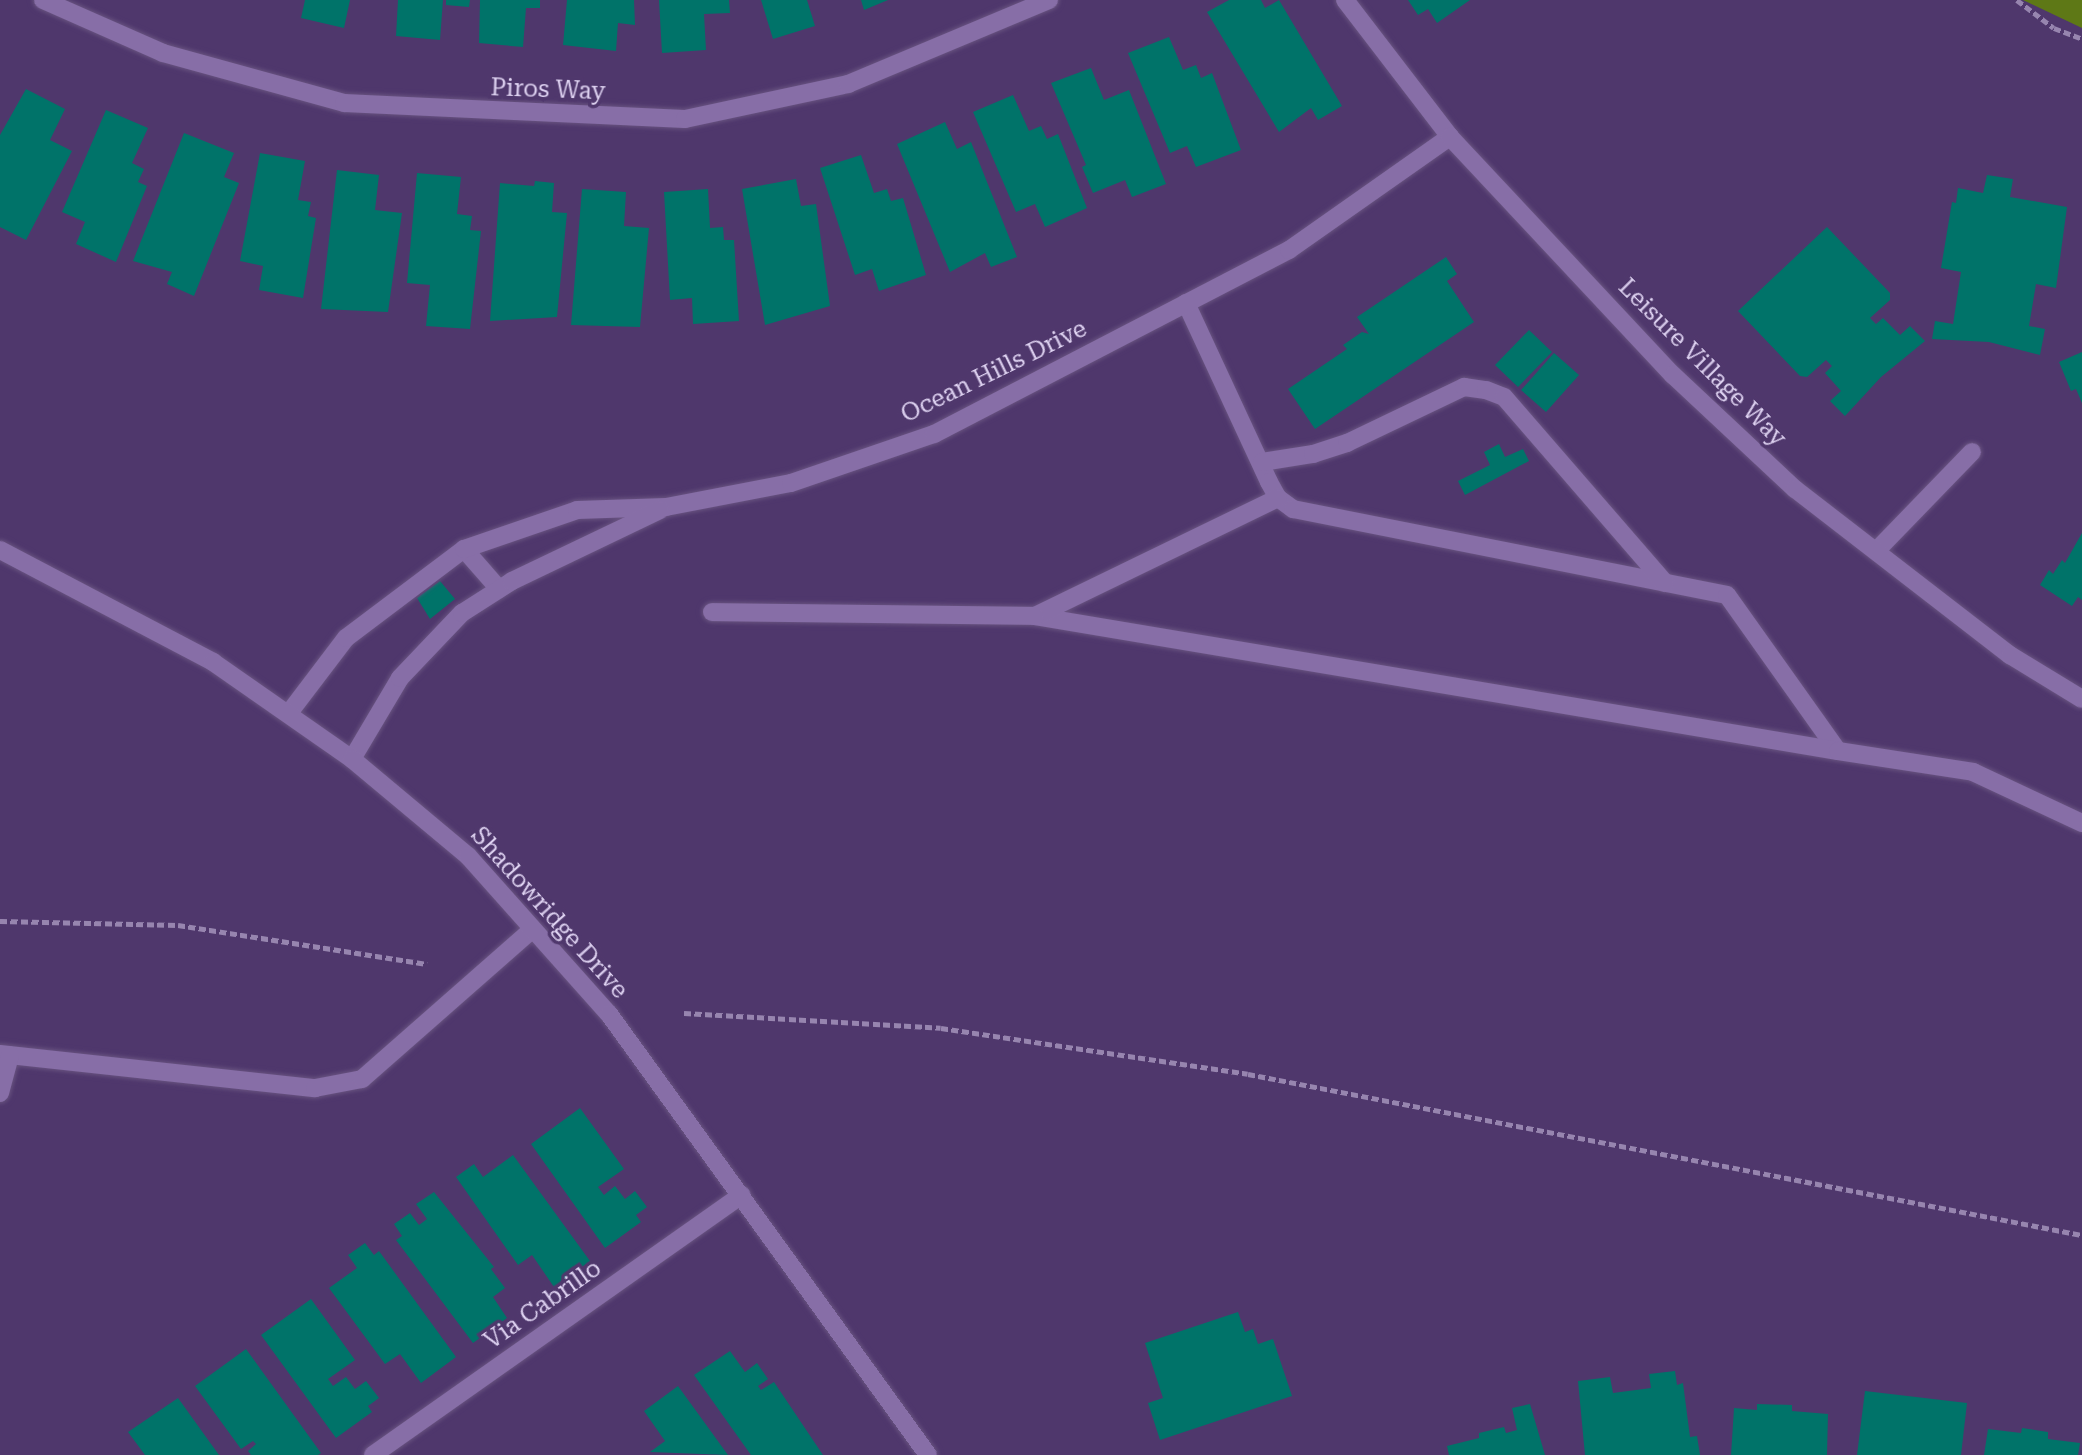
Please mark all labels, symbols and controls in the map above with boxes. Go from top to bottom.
street label: Piros Way [490,74,606,106]
street label: Leisure Village Way [1612,273,1792,453]
street label: Ocean Hills Drive [897,315,1091,429]
street label: Shadowridge Drive [465,821,633,1005]
street label: Via Cabrillo [479,1254,607,1356]

